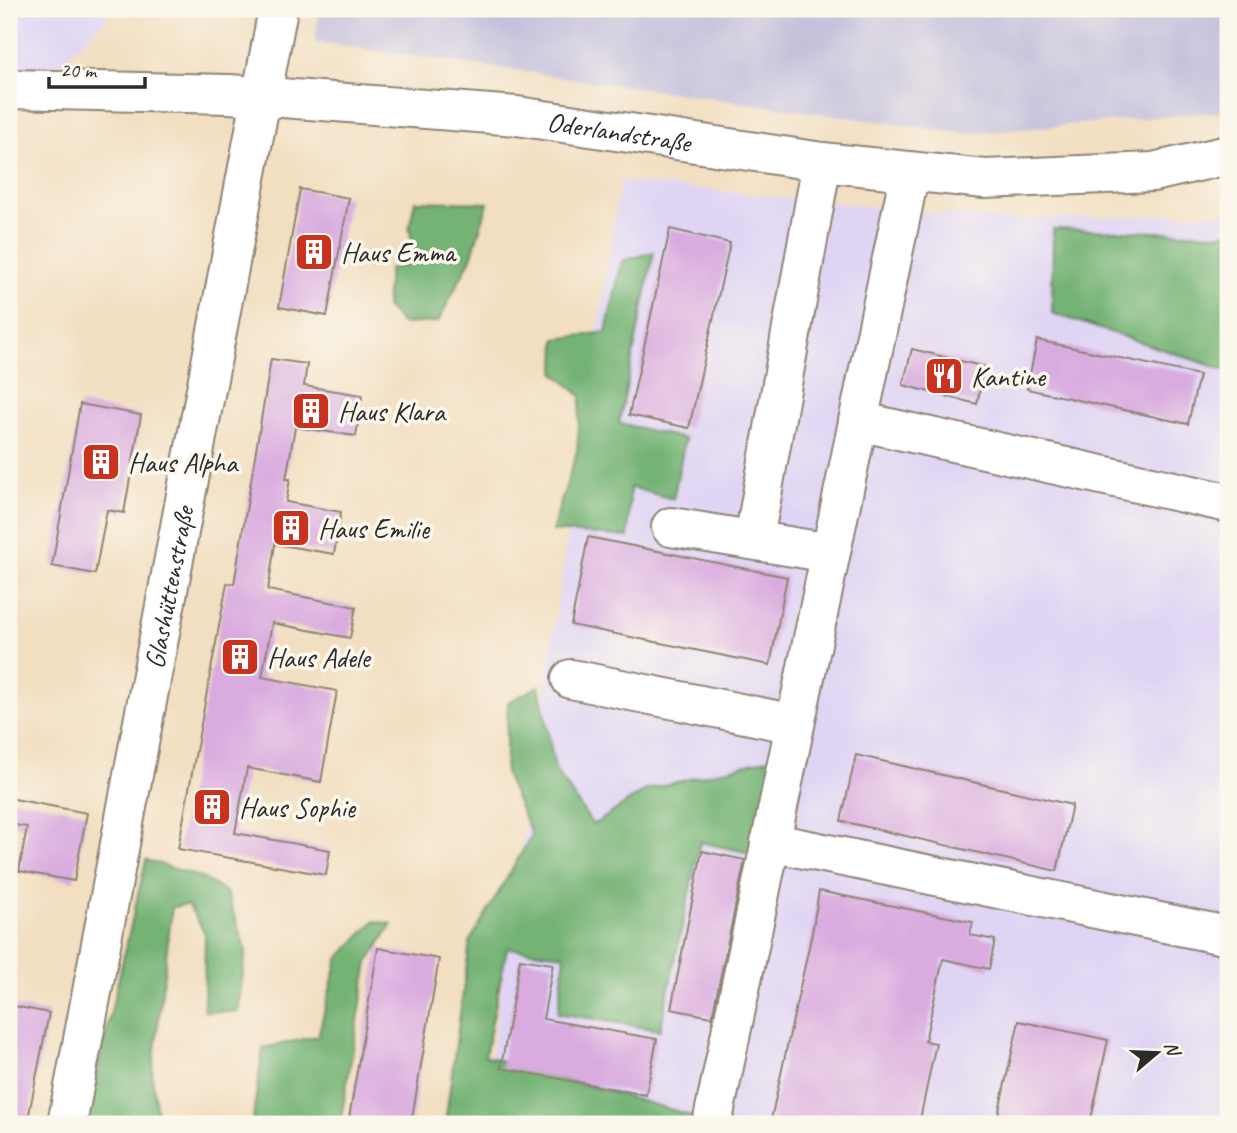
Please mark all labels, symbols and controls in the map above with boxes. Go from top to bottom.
scale bar [49,46,145,90]
text: 20 m [60,57,98,83]
street label: Oderlandstraße [545,103,695,160]
building icon: Haus Emma [293,231,335,273]
place label: Haus Emma [341,235,457,270]
restaurant icon: Kantine [923,355,965,397]
place label: Kantine [971,359,1047,394]
building icon: Haus Klara [290,390,332,432]
place label: Haus Klara [338,394,447,429]
building icon: Haus Alpha [80,441,122,483]
place label: Haus Alpha [128,445,239,480]
street label: Glashüttenstraße [136,502,201,671]
building icon: Haus Emilie [270,507,312,549]
place label: Haus Emilie [318,511,431,546]
building icon: Haus Adele [219,636,261,678]
place label: Haus Adele [267,640,372,675]
building icon: Haus Sophie [191,786,233,828]
place label: Haus Sophie [239,790,357,825]
north arrow [1122,1018,1192,1088]
text: N [1159,1038,1186,1060]

